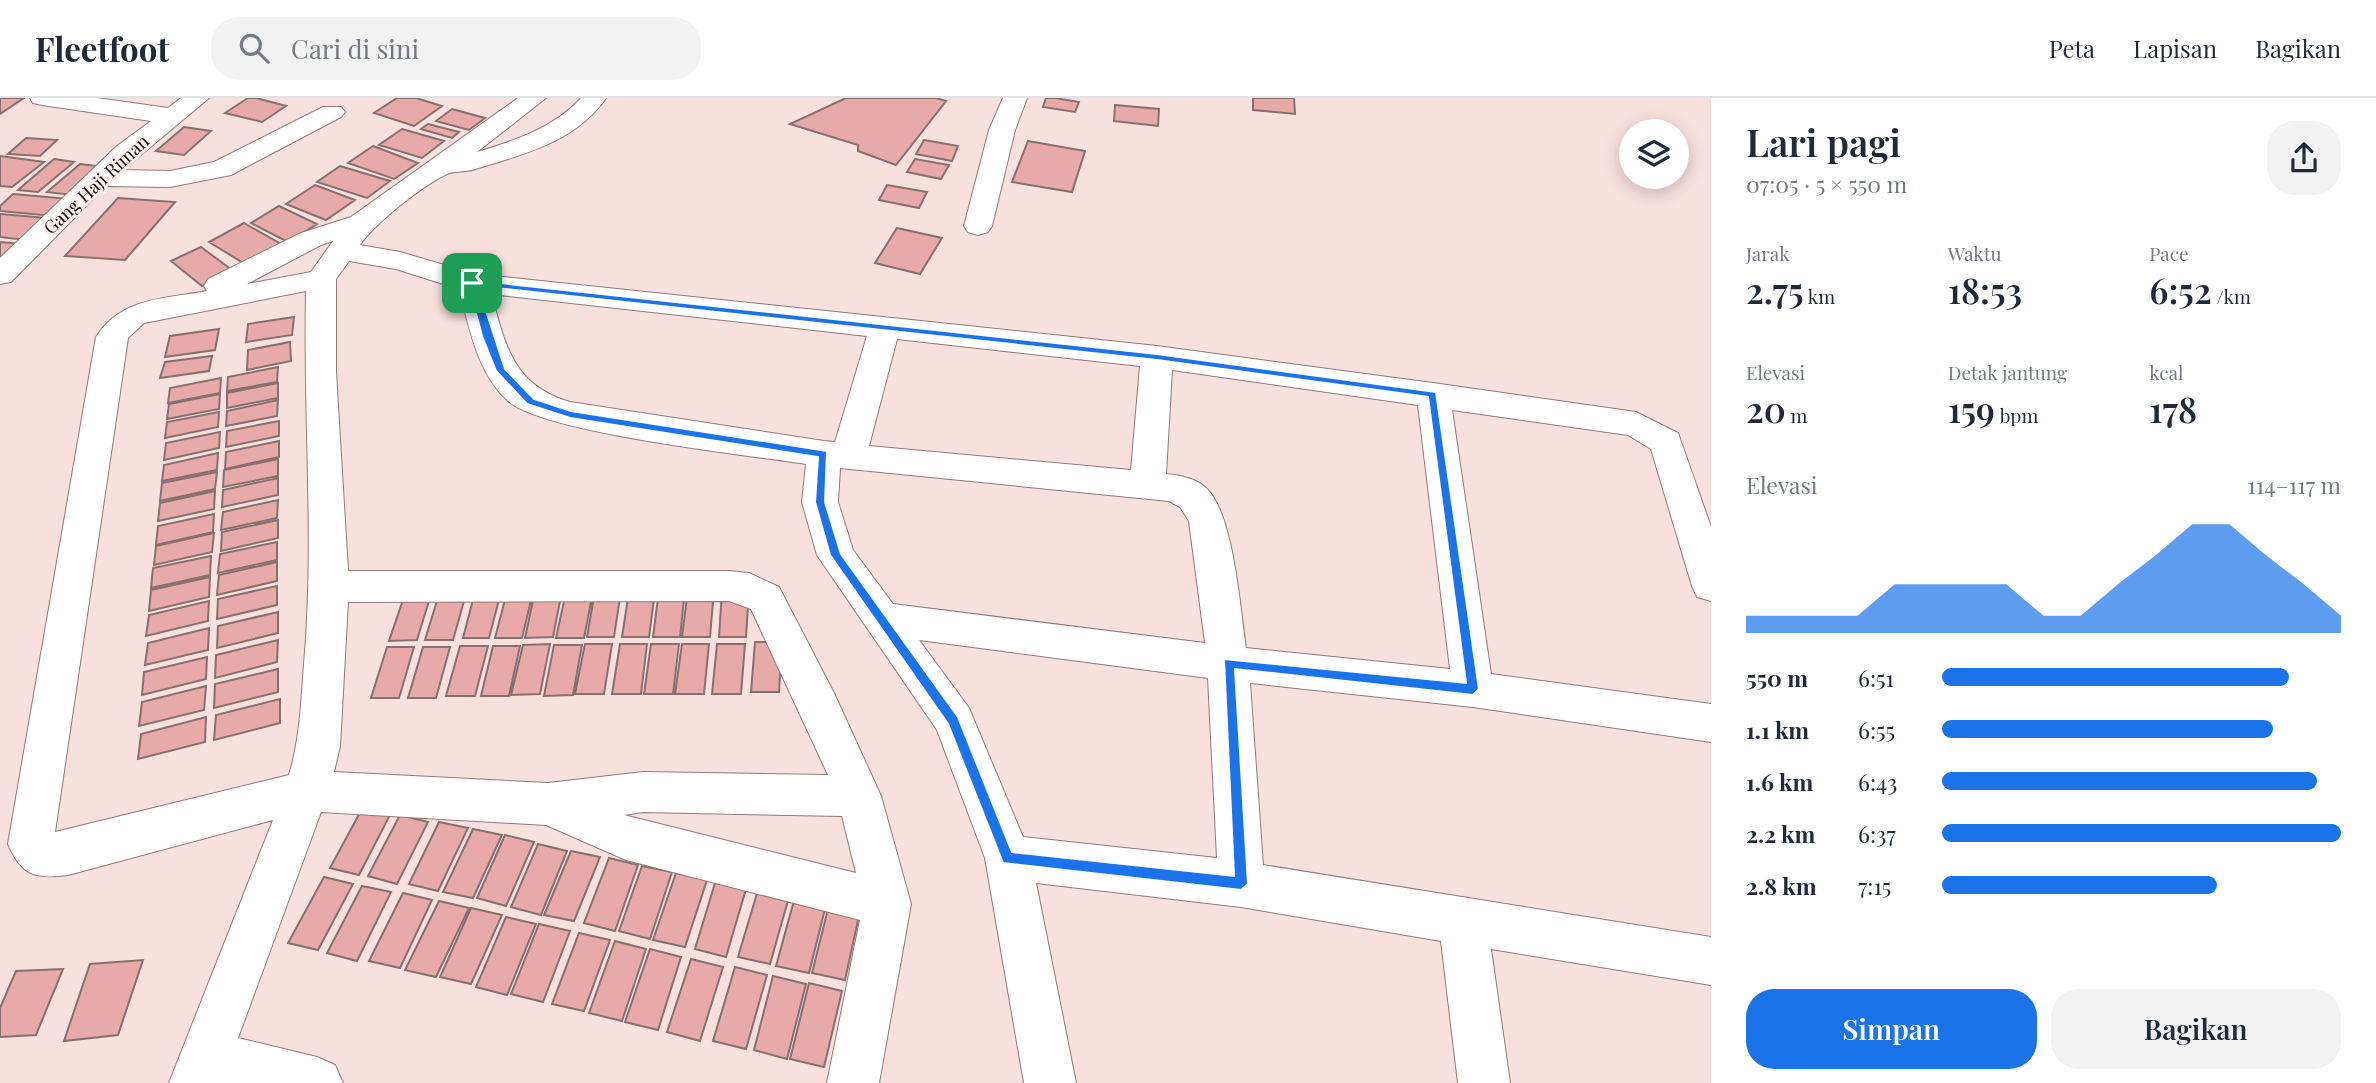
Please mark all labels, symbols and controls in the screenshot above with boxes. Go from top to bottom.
search box [211,17,701,80]
text: Fleetfoot [35,26,169,70]
icon: search [235,29,273,67]
text: Cari di sini [291,31,419,66]
text: Peta [2049,32,2095,64]
text: Lapisan [2133,32,2217,64]
text: Bagikan [2255,32,2341,64]
text: Lari pagi [1746,116,1901,167]
map controls [1619,119,1689,189]
button: layers [1619,119,1689,189]
button: share [2267,121,2341,195]
street label: Gang Haji Riman [38,129,154,239]
text: 07:05 · 5 × 550 m [1746,168,1907,199]
text: Jarak [1746,240,1790,266]
text: Waktu [1948,240,2002,266]
text: Pace [2149,240,2189,266]
pin [442,253,502,313]
icon: arrive [453,264,491,302]
text: 2.75 [1746,266,1804,313]
text: 18:53 [1948,266,2022,313]
text: 6:52 [2149,266,2212,313]
text: km [1804,283,1835,309]
text: /km [2212,283,2251,309]
text: Elevasi [1746,359,1805,385]
text: Detak jantung [1948,359,2067,385]
text: kcal [2149,359,2183,385]
text: 20 [1746,385,1786,432]
text: 159 [1948,385,1995,432]
text: 178 [2149,385,2197,432]
text: m [1786,402,1807,428]
text: bpm [1995,402,2038,428]
text: Elevasi [1746,469,1817,500]
text: 114–117 m [2247,469,2341,500]
text: 550 m [1746,662,1808,693]
text: 6:51 [1858,662,1894,693]
text: 1.1 km [1746,714,1809,745]
text: 6:55 [1858,714,1895,745]
text: 1.6 km [1746,766,1813,797]
text: 6:43 [1858,766,1897,797]
text: 2.2 km [1746,818,1815,849]
text: 6:37 [1858,818,1896,849]
text: 2.8 km [1746,870,1817,901]
text: 7:15 [1858,870,1891,901]
button: Simpan [1746,989,2037,1069]
button: Bagikan [2051,989,2341,1069]

